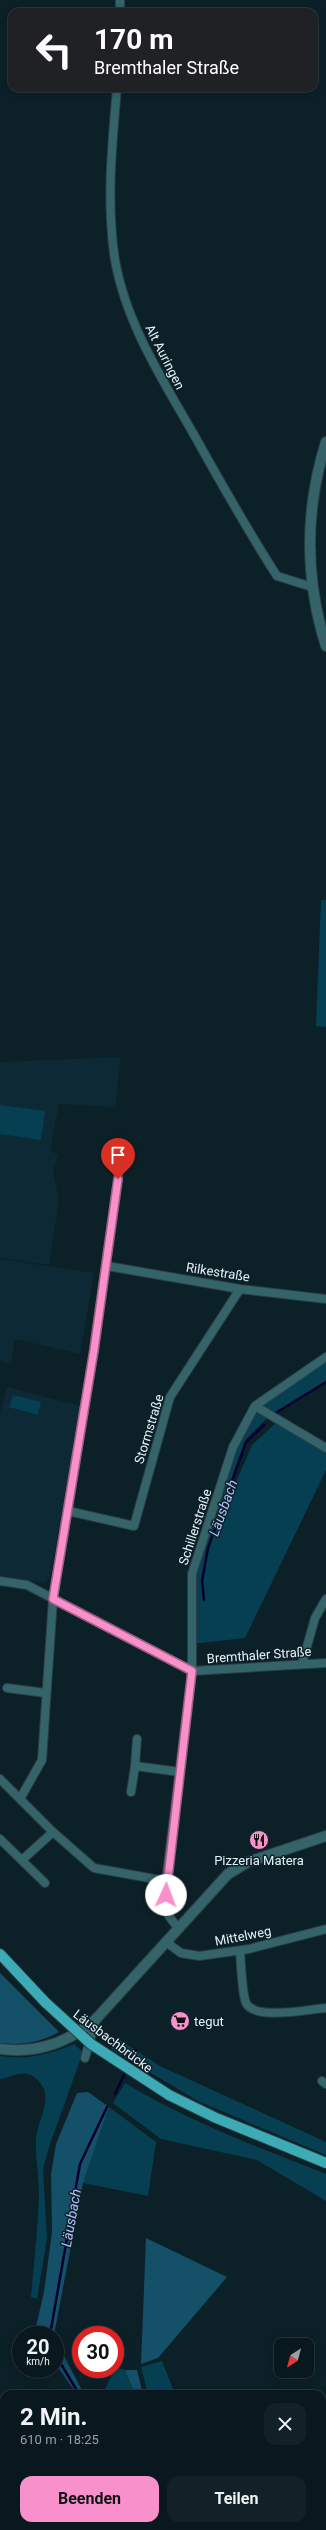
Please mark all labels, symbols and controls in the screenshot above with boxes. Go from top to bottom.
text: 170 m [94,23,173,56]
icon: left [28,24,80,76]
text: Bremthaler Straße [94,57,239,78]
street label: Alt Auringen [142,322,188,392]
pin [101,1138,135,1179]
icon: arrive [107,1144,129,1166]
street label: Rilkestraße [185,1260,251,1284]
street label: Stormstraße [131,1392,167,1466]
water label: Läusbach [205,1478,241,1538]
street label: Schillerstraße [176,1487,214,1567]
street label: Bremthaler Straße [206,1644,312,1666]
restaurant icon: Pizzeria Matera [248,1829,270,1851]
place label: Pizzeria Matera [214,1853,304,1868]
position arrow [145,1874,187,1916]
street label: Mittelweg [214,1923,272,1949]
street label: Läusbachbrücke [70,2006,156,2076]
supermarket icon: tegut [169,2010,191,2032]
place label: tegut [194,2014,224,2029]
water label: Läusbach [58,2188,84,2248]
speed limit sign: 30 [72,2326,124,2378]
text: 20 [27,2335,49,2359]
north arrow [274,2338,314,2378]
map controls [274,2338,314,2378]
text: km/h [26,2356,50,2367]
text: 2 Min. [20,2403,88,2431]
button: close [264,2403,306,2445]
text: 610 m · 18:25 [20,2432,99,2447]
button: Beenden [20,2476,159,2522]
button: Teilen [167,2476,306,2522]

